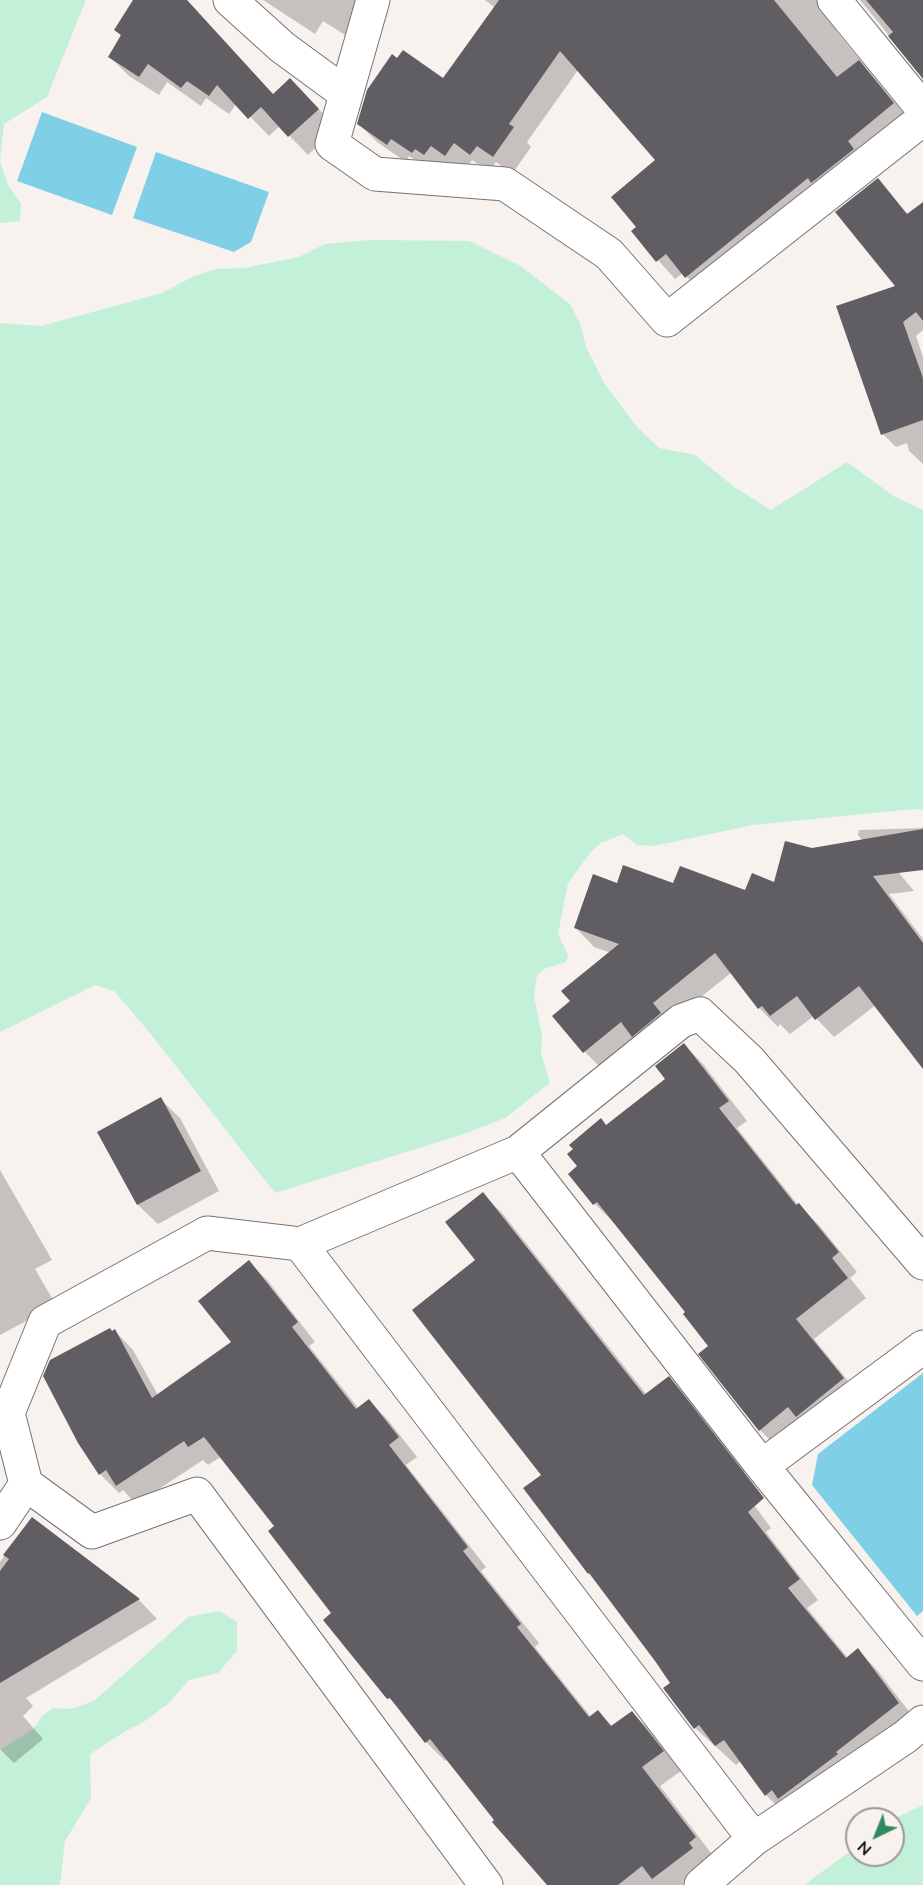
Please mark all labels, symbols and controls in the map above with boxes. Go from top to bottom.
north arrow [845,1807,905,1867]
text: N [853,1837,875,1860]

